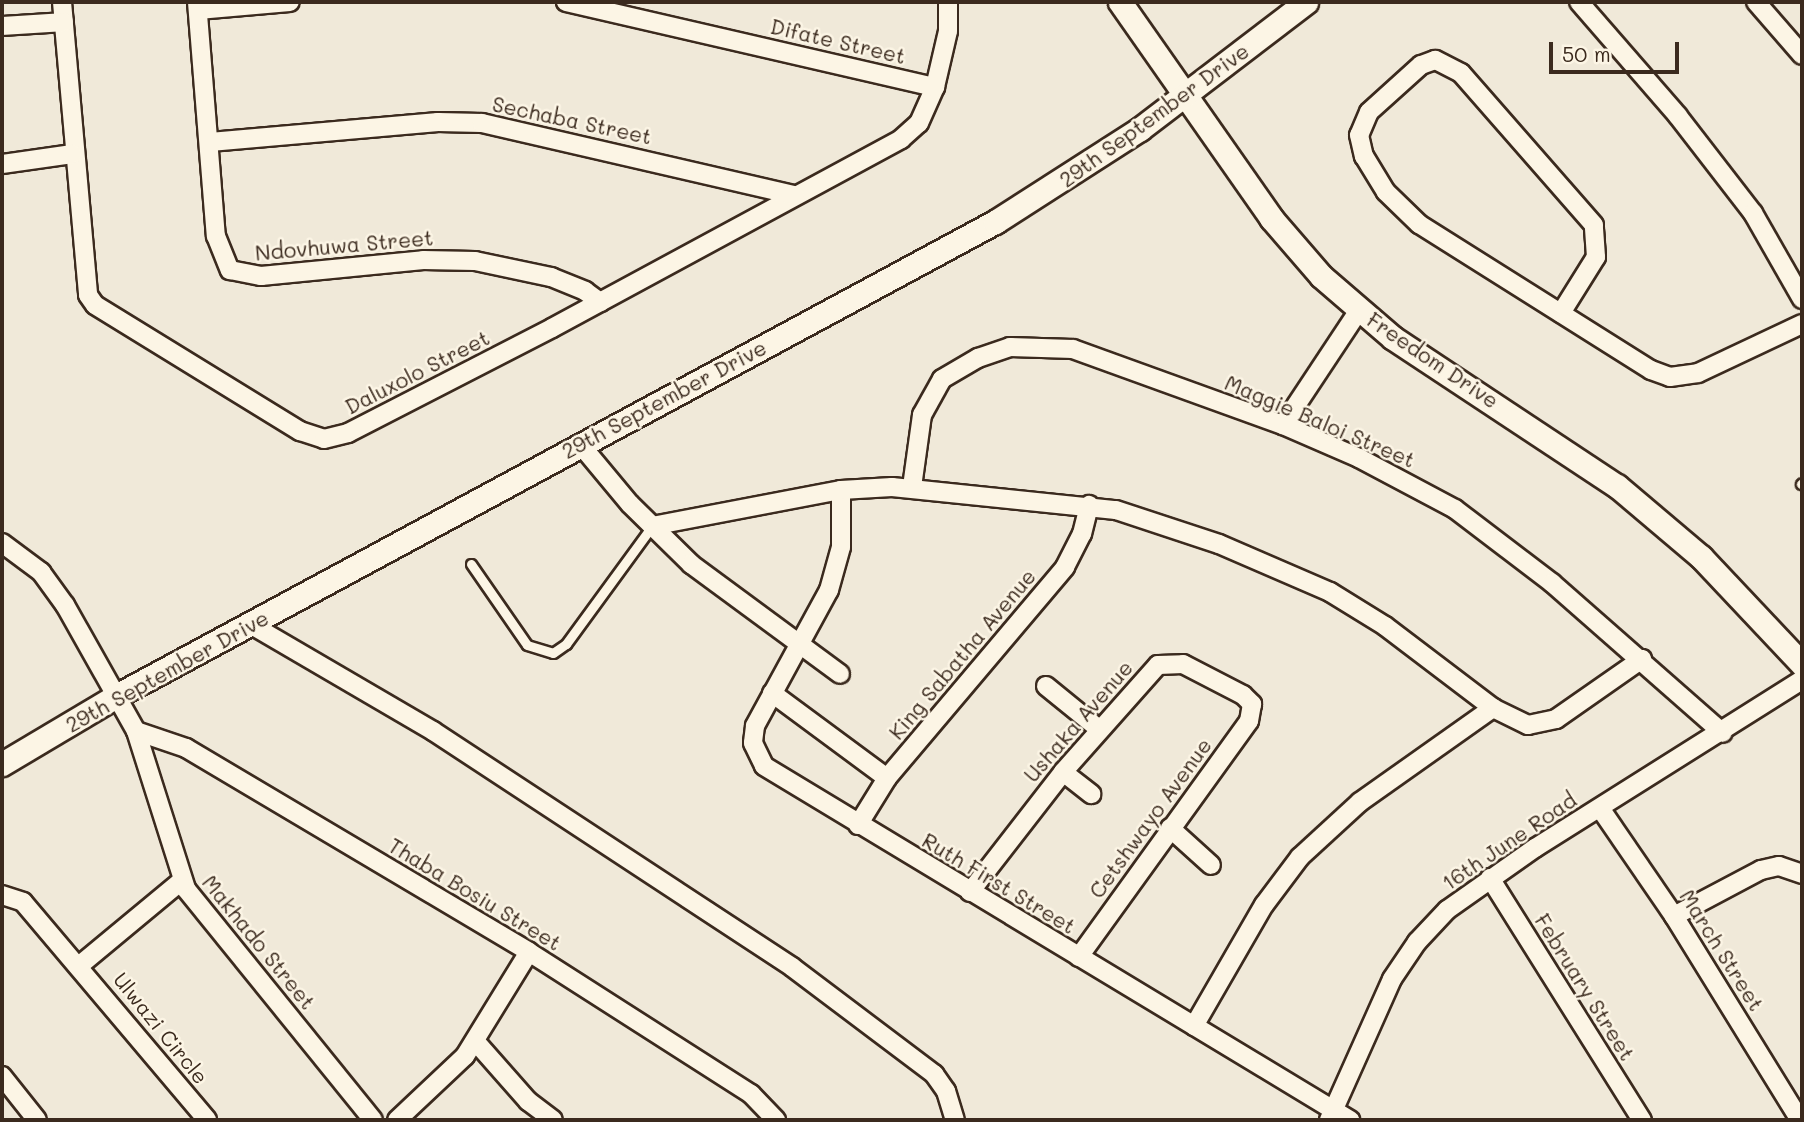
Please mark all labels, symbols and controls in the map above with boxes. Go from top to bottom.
street label: Difate Street [768,13,908,69]
scale bar [1552,28,1682,72]
street label: 29th September Drive [1054,38,1254,192]
text: 50 m [1562,40,1611,67]
street label: Sechaba Street [490,91,654,149]
street label: Ndovhuwa Street [254,225,434,265]
street label: Freedom Drive [1363,307,1503,413]
street label: Daluxolo Street [341,325,493,419]
street label: 29th September Drive [558,334,770,464]
street label: Maggie Baloi Street [1221,370,1419,472]
street label: King Sabatha Avenue [883,564,1041,744]
street label: 29th September Drive [61,605,273,737]
street label: Ushaka Avenue [1018,655,1138,787]
street label: Cetshwayo Avenue [1084,733,1216,903]
street label: 16th June Road [1437,787,1581,895]
street label: Ruth First Street [918,827,1080,939]
street label: Thaba Bosiu Street [384,832,566,956]
street label: Makhado Street [197,870,321,1014]
street label: March Street [1675,885,1769,1015]
street label: February Street [1530,909,1640,1065]
street label: Ulwazi Circle [108,967,214,1089]

